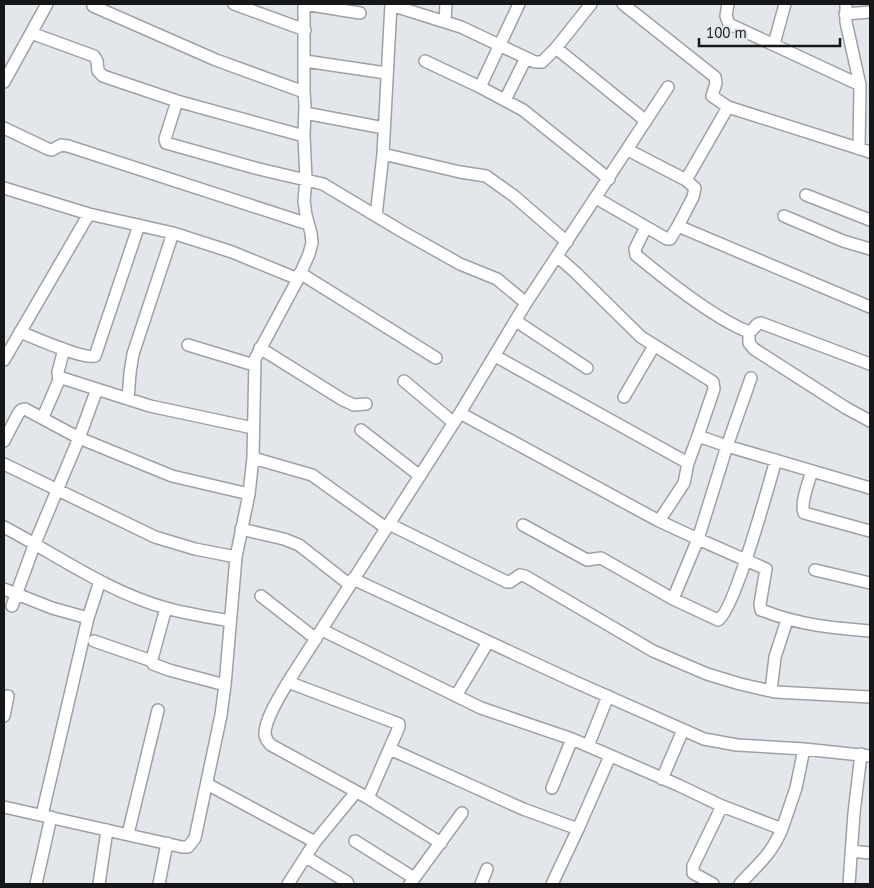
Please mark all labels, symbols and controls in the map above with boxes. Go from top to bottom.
scale bar [699,15,840,47]
text: 100 m [706,23,747,42]

